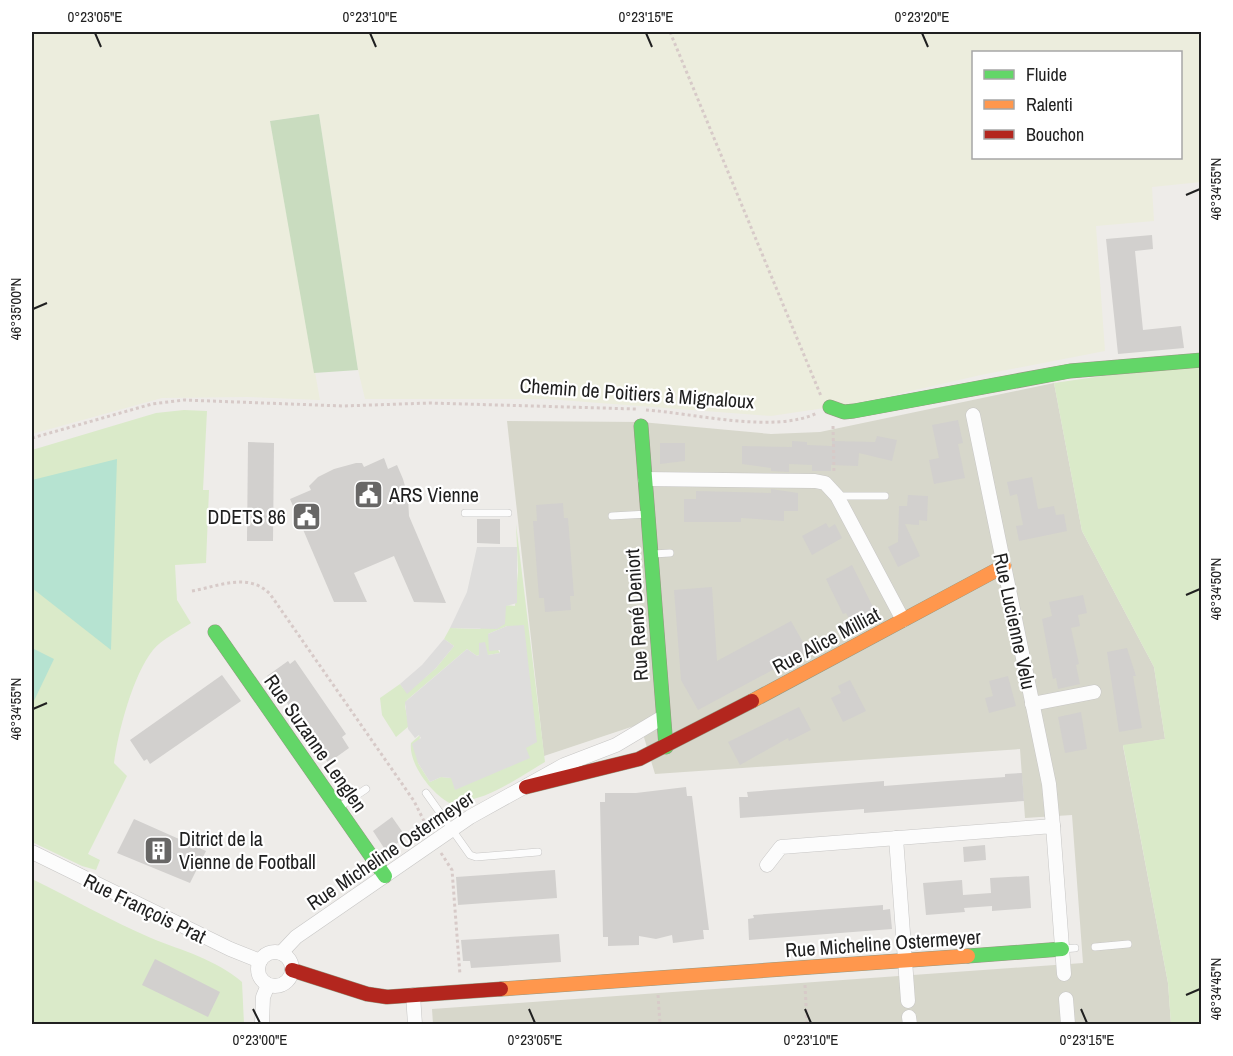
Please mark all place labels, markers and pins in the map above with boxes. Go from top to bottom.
public building icon: ARS Vienne [352,478,384,510]
place label: ARS Vienne [388,481,479,508]
public building icon: DDETS 86 [291,500,323,532]
place label: DDETS 86 [208,503,286,530]
place label: Ditrict de la Vienne de Football [179,825,316,875]
building icon: Ditrict de la Vienne de Football [142,834,174,866]

